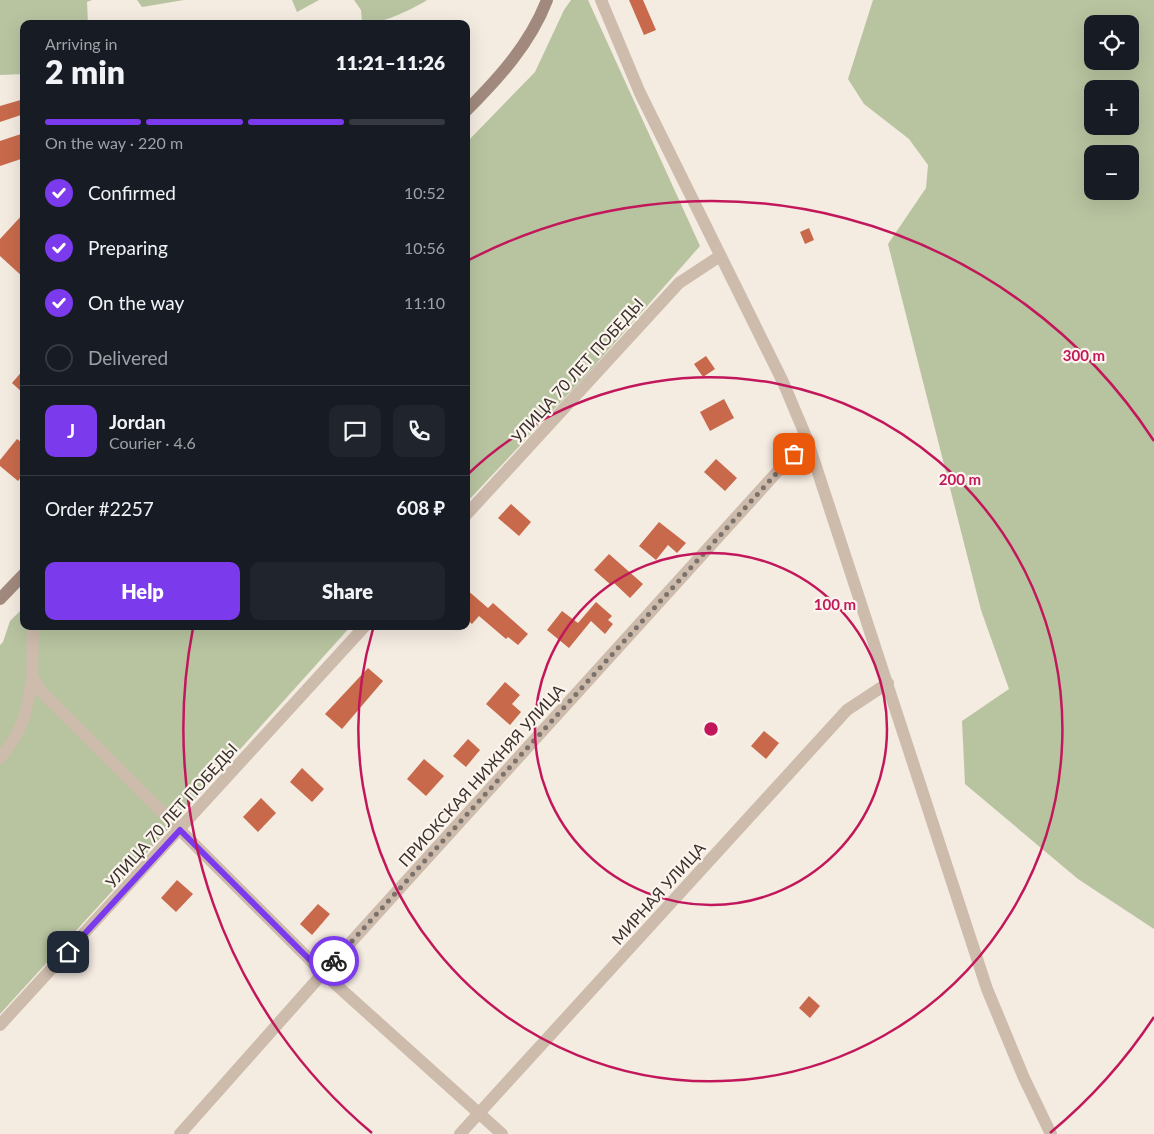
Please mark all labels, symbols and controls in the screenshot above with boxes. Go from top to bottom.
map controls [1084,15,1139,200]
button: locate [1084,15,1139,70]
text: Arriving in [45,34,118,53]
text: 11:21–11:26 [336,51,445,74]
text: 2 min [45,52,125,91]
button: + [1084,80,1139,135]
text: On the way · 220 m [45,133,183,152]
button: − [1084,145,1139,200]
icon: check [45,179,73,207]
text: Confirmed [88,181,176,204]
text: 10:52 [404,183,445,202]
icon: check [45,234,73,262]
text: Preparing [88,236,168,259]
text: 10:56 [404,238,445,257]
icon: check [45,289,73,317]
text: On the way [88,291,184,314]
text: 11:10 [404,293,445,312]
street label: УЛИЦА 70 ЛЕТ ПОБЕДЫ [507,294,647,446]
text: Delivered [88,346,168,369]
text: 300 m [1063,346,1105,364]
button: chat [329,405,381,457]
button: phone [393,405,445,457]
text: Jordan [109,410,166,433]
text: J [67,419,75,442]
text: Courier · 4.6 [109,433,196,452]
pin [773,433,815,475]
icon: bag [780,440,808,468]
text: 200 m [939,470,981,488]
text: 608 ₽ [396,496,445,519]
text: Order #2257 [45,497,154,520]
button: Help [45,562,240,620]
button: Share [250,562,445,620]
text: 100 m [814,595,856,613]
street label: ПРИОКСКАЯ НИЖНЯЯ УЛИЦА [394,680,568,870]
centre of rings [702,720,720,738]
street label: УЛИЦА 70 ЛЕТ ПОБЕДЫ [101,739,241,891]
street label: МИРНАЯ УЛИЦА [607,838,709,948]
pin [47,931,89,973]
courier [309,936,359,986]
icon: home [54,938,82,966]
icon: bike [320,947,348,975]

